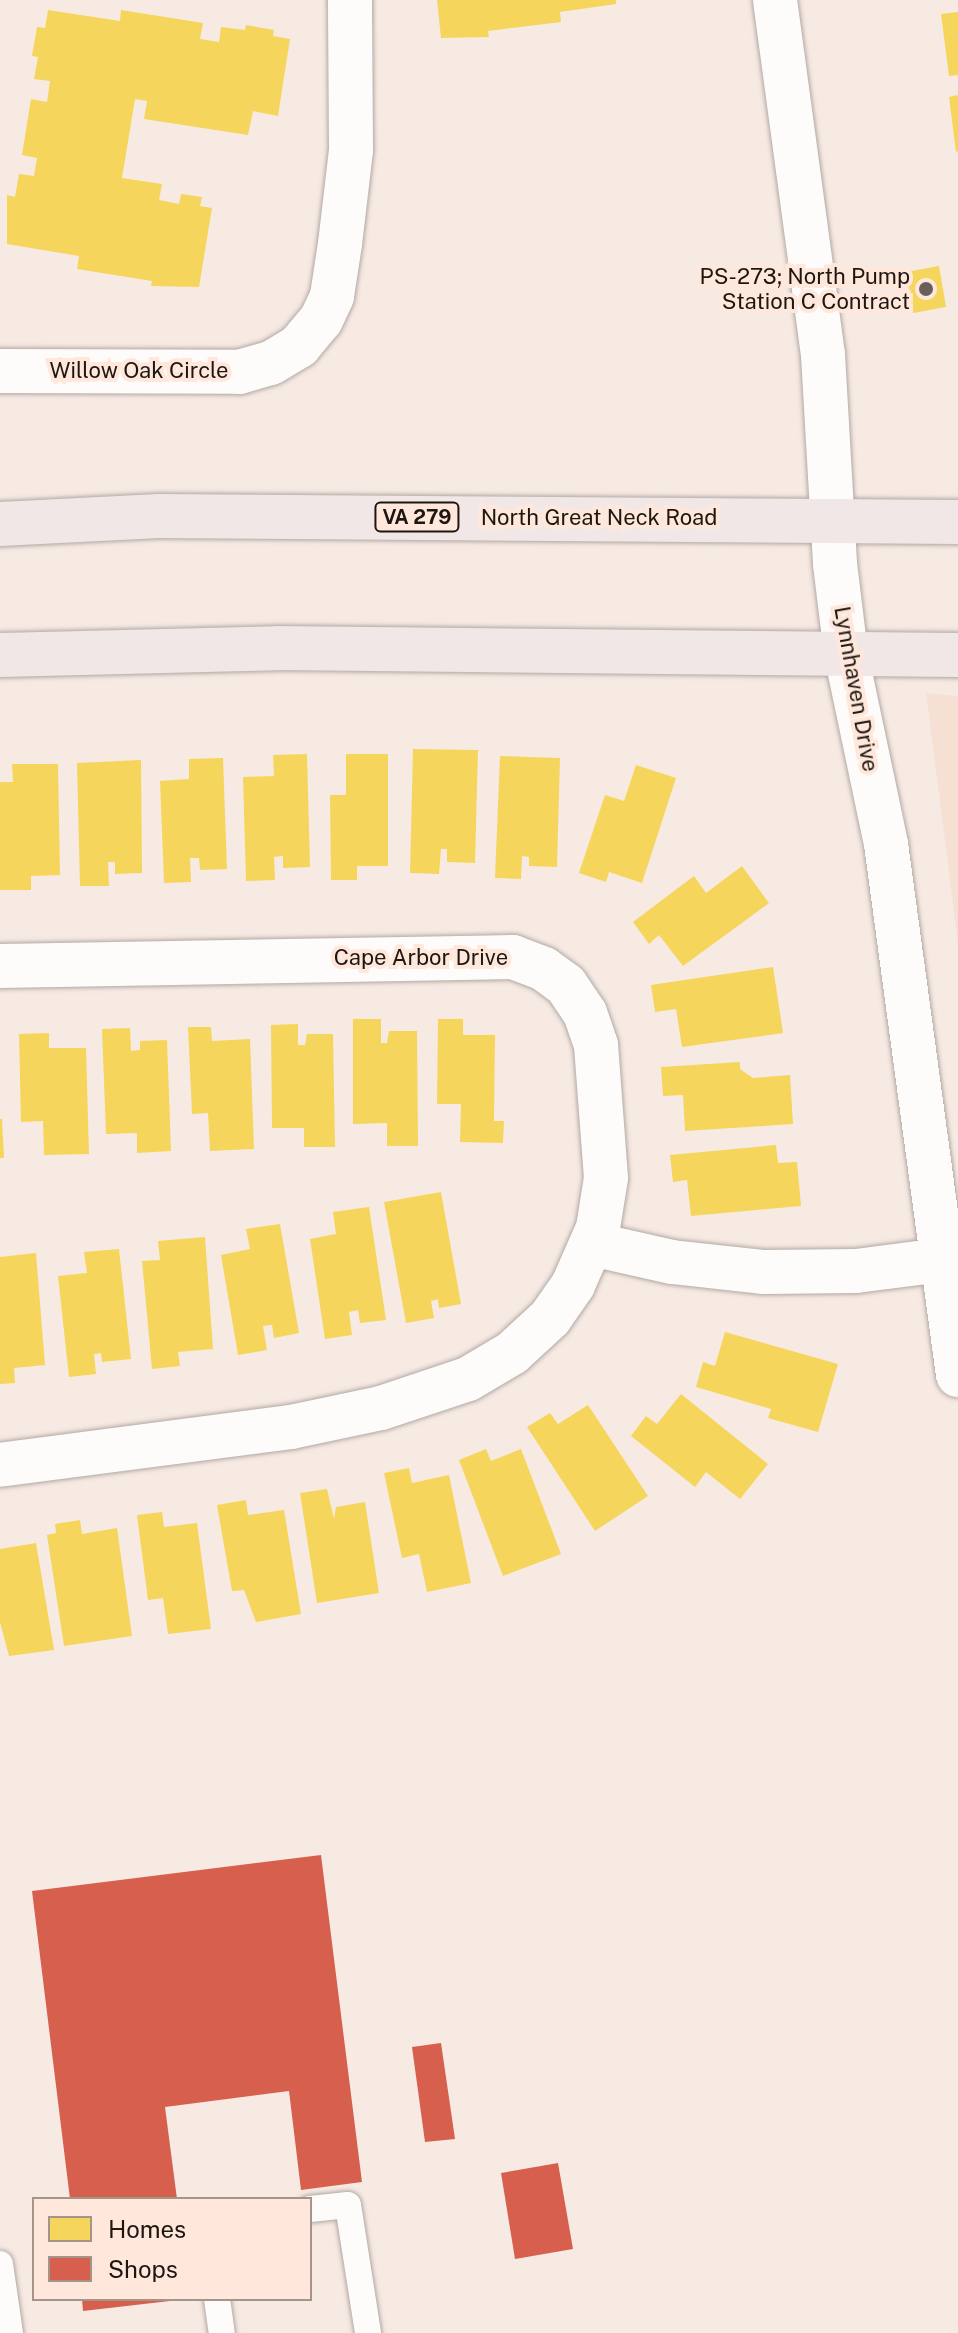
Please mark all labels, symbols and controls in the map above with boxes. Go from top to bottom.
place label: PS-273; North Pump Station C Contract [700,263,910,314]
marker: PS-273; North Pump Station C Contract [917,280,935,298]
street label: Willow Oak Circle [49,358,229,384]
road number: VA 279 [373,501,461,533]
street label: North Great Neck Road [481,505,717,531]
street label: Lynnhaven Drive [828,604,884,774]
street label: Cape Arbor Drive [334,945,508,971]
legend [32,2197,312,2301]
text: Homes [108,2215,186,2243]
text: Shops [108,2255,178,2283]

